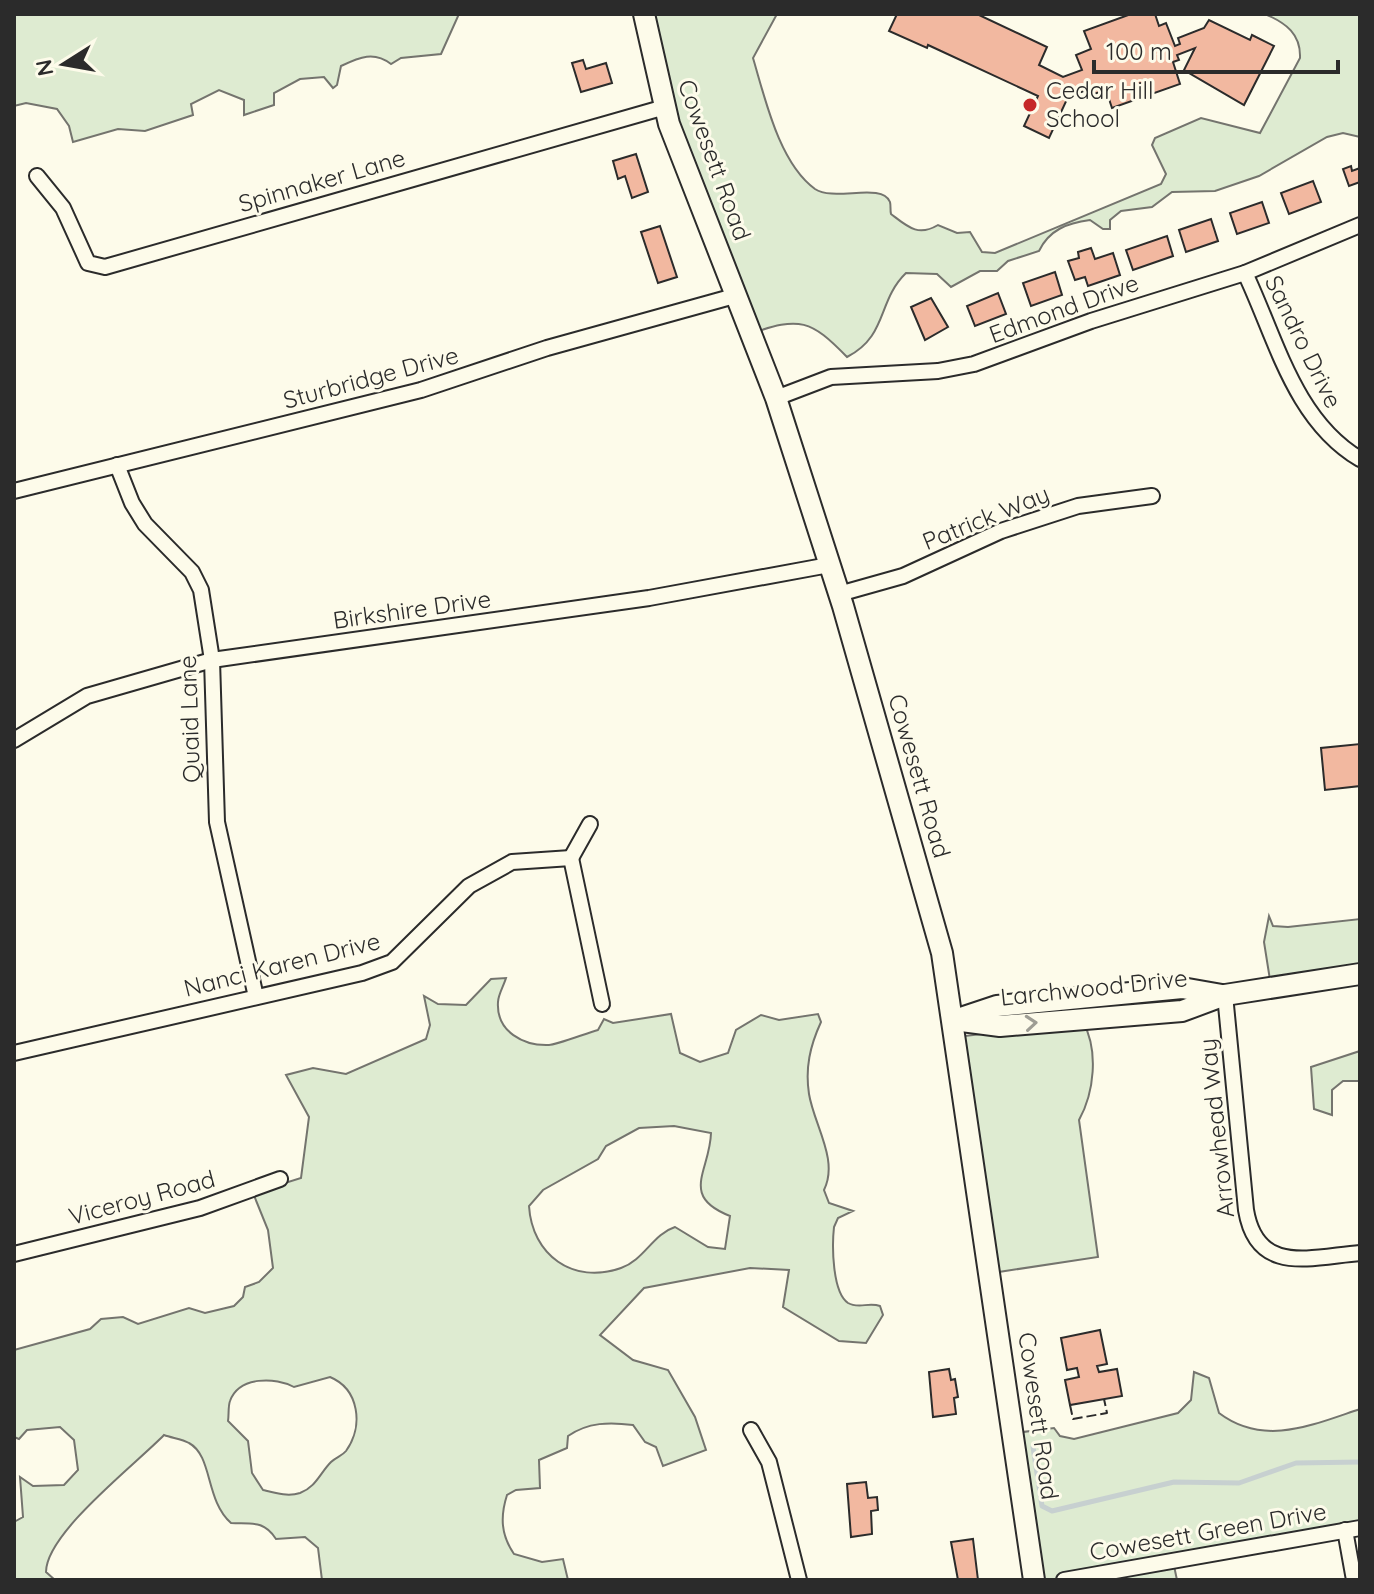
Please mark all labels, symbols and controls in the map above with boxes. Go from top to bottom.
north arrow [24,24,104,104]
scale bar [1094,24,1338,74]
text: 100 m [1106,36,1172,66]
text: N [29,57,60,78]
street label: Cowesett Road [672,75,758,244]
place label: Cedar Hill School [1046,75,1154,133]
marker: Cedar Hill School [1021,96,1039,114]
street label: Spinnaker Lane [235,142,408,218]
street label: Edmond Drive [985,267,1143,349]
street label: Sandro Drive [1259,270,1349,413]
street label: Sturbridge Drive [280,339,462,415]
street label: Patrick Way [918,478,1053,556]
street label: Birkshire Drive [331,583,493,635]
street label: Quaid Lane [172,655,206,783]
street label: Cowesett Road [882,690,958,861]
street label: Nanci Karen Drive [181,925,383,1003]
street label: Larchwood Drive [999,962,1189,1012]
one-way arrow [1025,1015,1038,1032]
street label: Arrowhead Way [1192,1037,1240,1219]
street label: Viceroy Road [65,1163,218,1231]
street label: Cowesett Road [1012,1330,1066,1502]
street label: Cowesett Green Drive [1087,1495,1329,1567]

